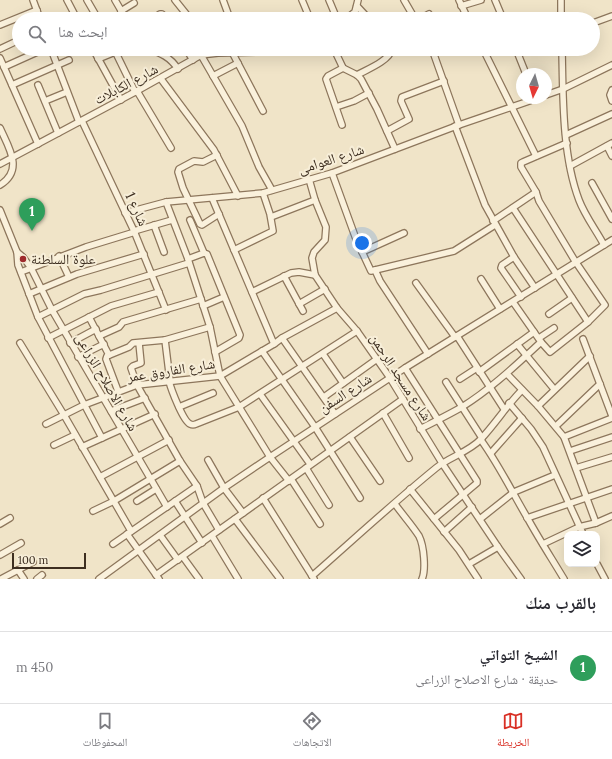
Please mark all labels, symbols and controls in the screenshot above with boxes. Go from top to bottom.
search box [12,12,600,56]
text: ابحث هنا [58,22,108,41]
icon: search [26,23,48,45]
street label: شارع الكابلات [91,60,161,109]
north arrow [516,68,552,104]
street label: شارع العوامى [296,140,367,179]
street label: شارع 1 [120,189,153,229]
pin: 1 [19,198,45,231]
your location [352,233,372,253]
place label: علوة السلطنة [31,250,96,268]
marker: علوة السلطنة [18,254,28,264]
street label: شارع الاصلاح الزراعى [71,330,142,435]
street label: شارع مسجد الرحمن [365,330,436,425]
street label: شارع الفاروق عمر [125,354,216,387]
street label: شارع السفن [315,369,375,418]
map controls [564,531,600,567]
button: layers [564,531,600,567]
scale bar [12,551,86,570]
text: 100 m [18,553,48,567]
text: بالقرب منك [525,592,596,614]
text: الشيخ التواتي [480,645,558,664]
text: 450 m [16,659,53,676]
text: 1 [580,659,586,676]
text: حديقة · شارع الاصلاح الزراعى [416,671,558,688]
tab: المحفوظات [83,710,127,753]
tab: الاتجاهات [293,710,332,753]
tab: الخريطة [497,710,529,753]

